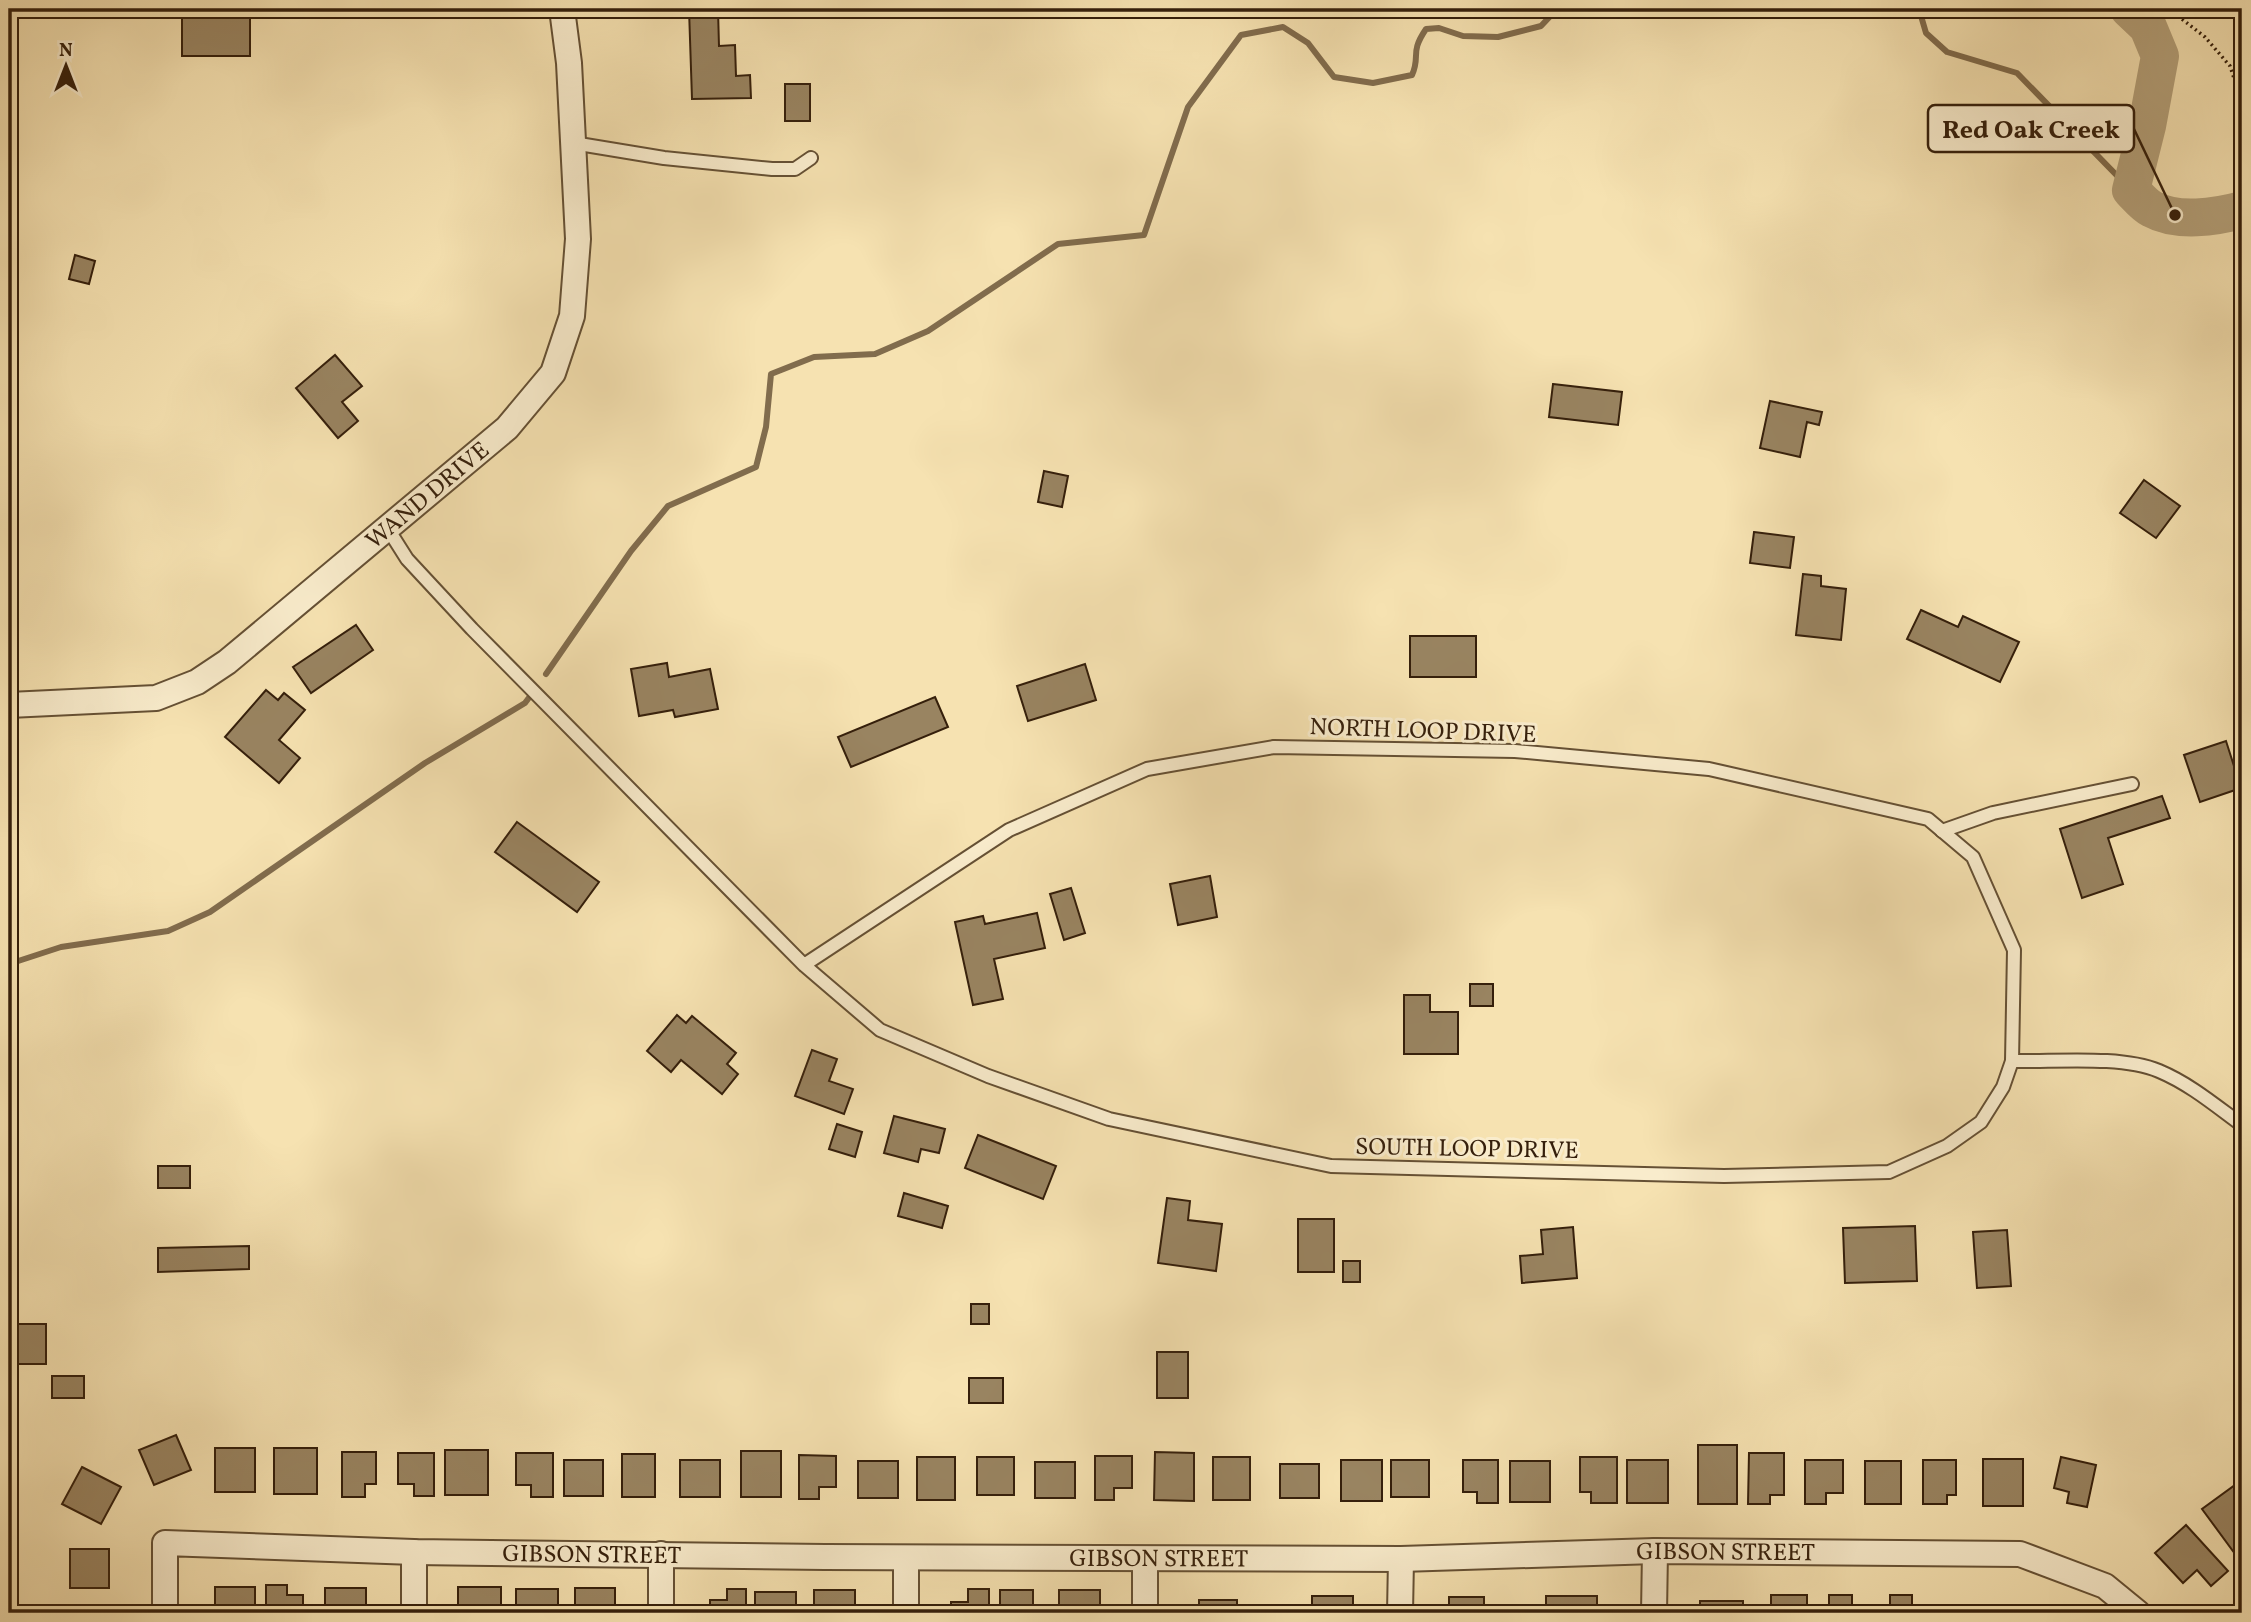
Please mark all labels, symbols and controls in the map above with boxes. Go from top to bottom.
north arrow [32,32,102,102]
text: N [59,38,73,64]
callout: Red Oak Creek [1928,105,2134,152]
text: Red Oak Creek [1942,113,2120,149]
street label: WAND DRIVE [359,434,498,558]
street label: NORTH LOOP DRIVE [1309,711,1537,753]
street label: SOUTH LOOP DRIVE [1355,1131,1579,1169]
street label: GIBSON STREET [1636,1536,1815,1571]
street label: GIBSON STREET [502,1538,682,1574]
street label: GIBSON STREET [1069,1543,1248,1577]

